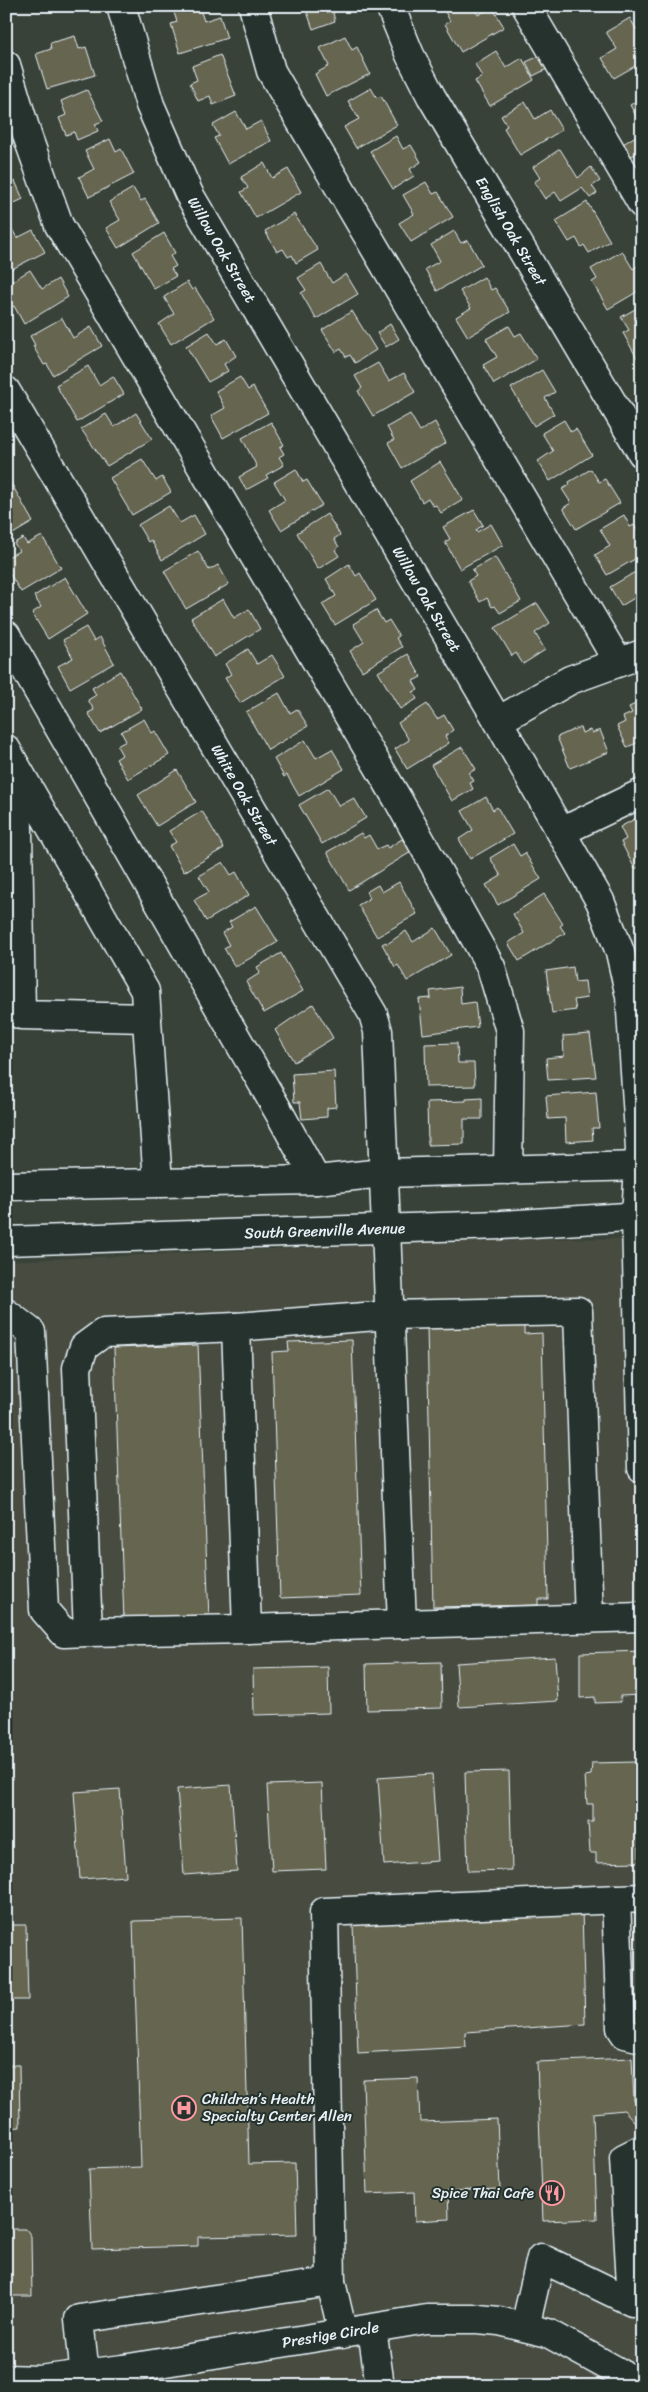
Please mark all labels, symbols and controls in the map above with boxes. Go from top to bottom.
street label: English Oak Street [468,171,554,292]
street label: Willow Oak Street [180,192,263,308]
street label: Willow Oak Street [385,541,468,658]
street label: White Oak Street [204,739,285,852]
street label: South Greenville Avenue [244,1215,406,1246]
place label: Children’s Health Specialty Center Allen [202,2086,352,2129]
hospital icon: Children’s Health Specialty Center Allen [171,2095,197,2121]
place label: Spice Thai Cafe [432,2180,534,2206]
restaurant icon: Spice Thai Cafe [539,2180,565,2206]
street label: Prestige Circle [280,2314,381,2356]

